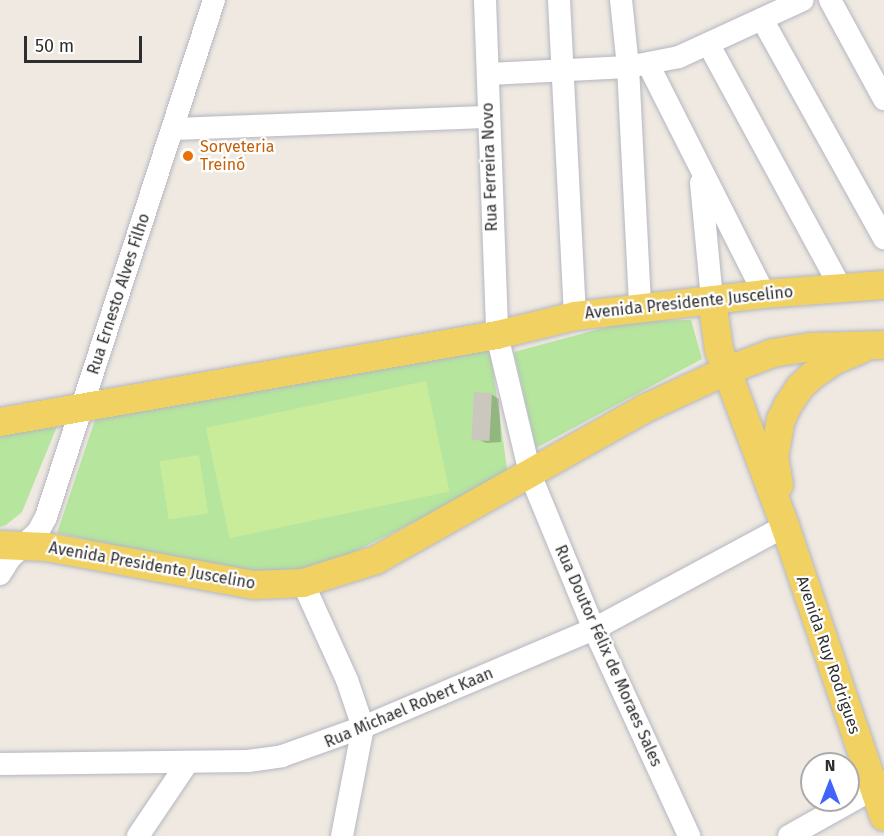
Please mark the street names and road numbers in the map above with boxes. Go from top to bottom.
street label: Rua Ferreira Novo [478,102,502,232]
street label: Rua Ernesto Alves Filho [84,211,154,377]
street label: Avenida Presidente Juscelino [584,283,794,323]
street label: Avenida Presidente Juscelino [47,538,257,594]
street label: Rua Doutor Félix de Moraes Sales [550,542,666,770]
street label: Avenida Ruy Rodrigues [792,573,864,737]
street label: Rua Michael Robert Kaan [322,664,496,752]

